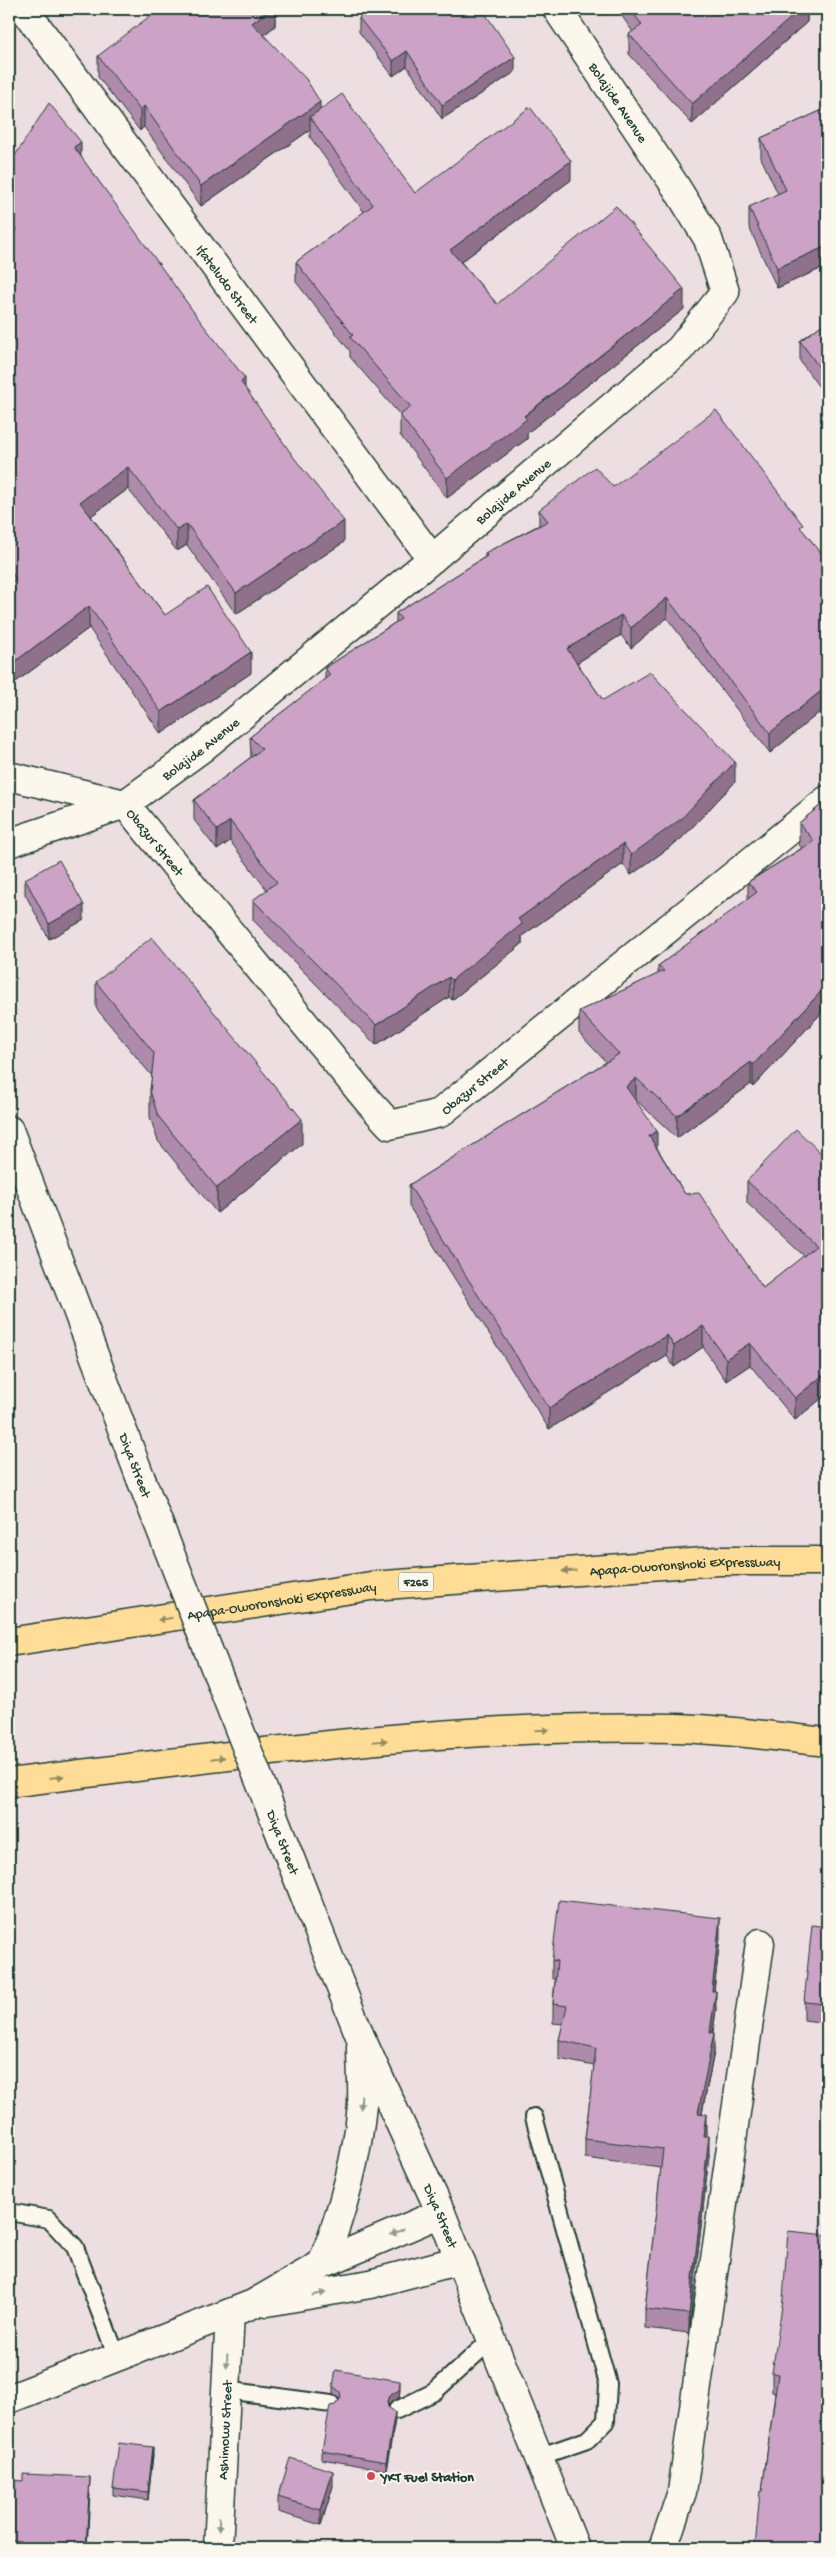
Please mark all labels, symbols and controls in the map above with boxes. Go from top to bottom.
street label: Bolajide Avenue [583,59,650,147]
street label: Ifateludo Street [191,242,261,329]
street label: Bolajide Avenue [472,455,556,530]
street label: Bolajide Avenue [159,714,244,786]
street label: Obazur Street [121,806,187,881]
street label: Obazur Street [439,1054,514,1120]
street label: Diya Street [113,1430,154,1502]
street label: Apapa-Oworonshoki Expressway [589,1555,780,1581]
one-way arrow [561,1567,577,1575]
road number: F265 [398,1572,434,1591]
street label: Apapa-Oworonshoki Expressway [186,1580,377,1625]
one-way arrow [156,1615,172,1623]
one-way arrow [534,1725,550,1733]
one-way arrow [372,1736,388,1744]
one-way arrow [211,1754,227,1762]
one-way arrow [49,1773,65,1781]
street label: Diya Street [261,1807,302,1879]
one-way arrow [357,2094,365,2110]
street label: Diya Street [418,2181,461,2252]
one-way arrow [390,2229,404,2237]
one-way arrow [311,2290,326,2298]
one-way arrow [223,2353,231,2369]
street label: Ashimowu Street [215,2379,238,2480]
marker: YKT Fuel Station [365,2470,377,2482]
place label: YKT Fuel Station [379,2470,474,2487]
one-way arrow [214,2516,222,2532]

